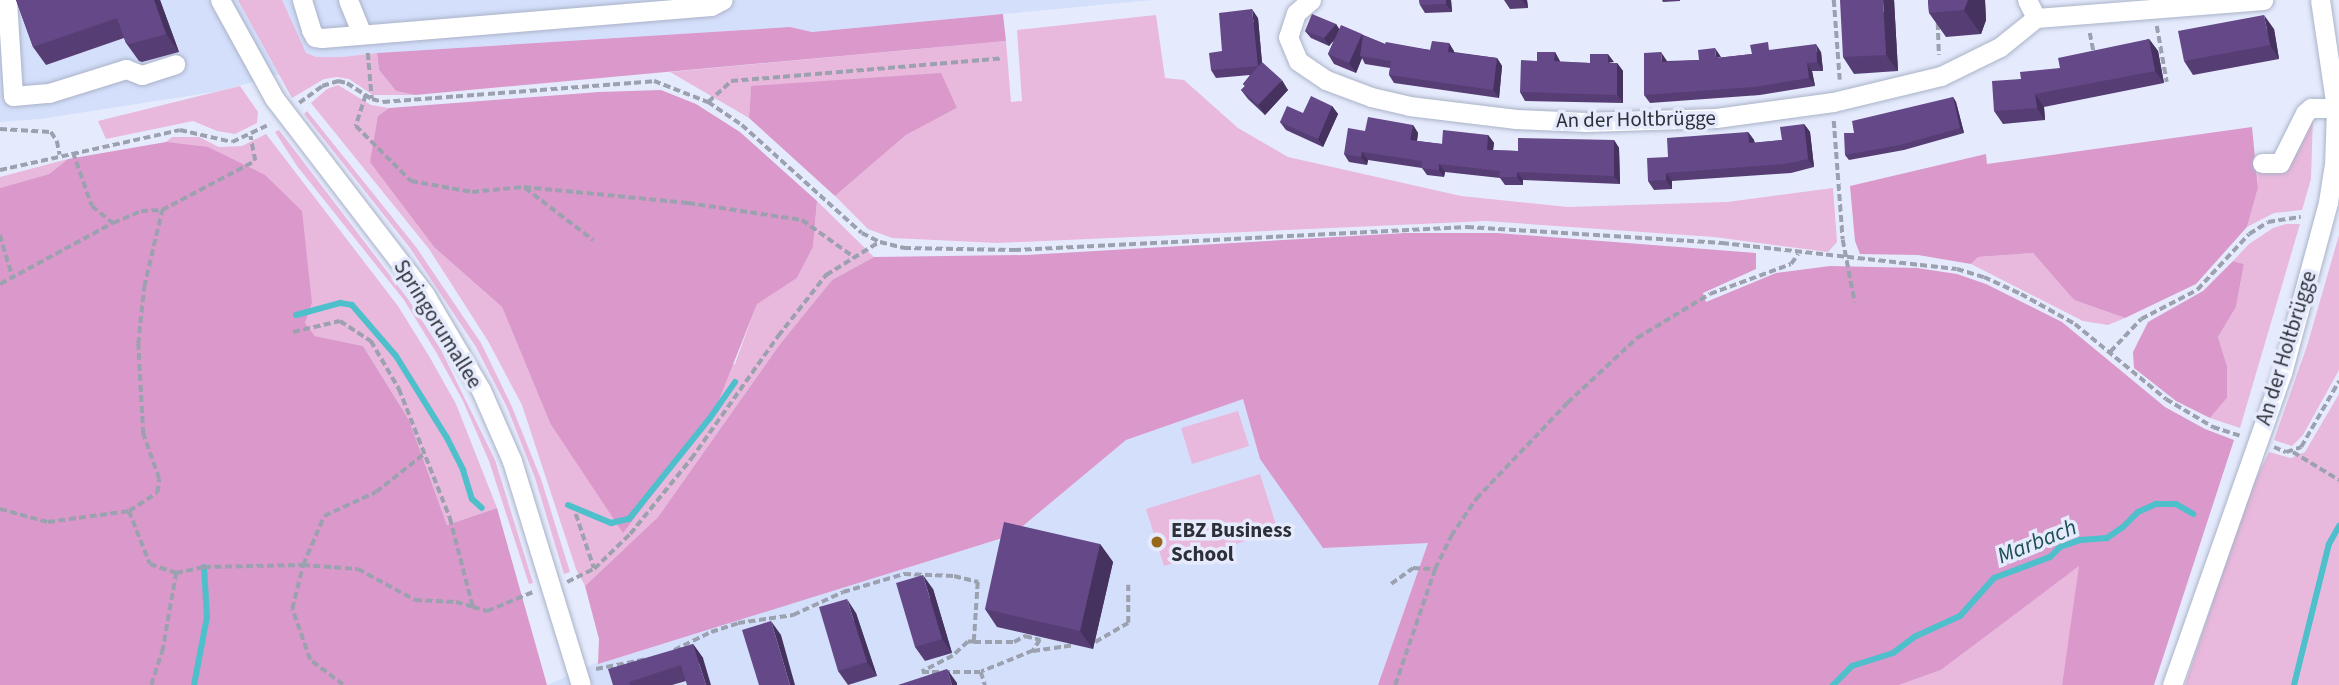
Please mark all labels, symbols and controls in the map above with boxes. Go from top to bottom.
street label: An der Holtbrügge [1556,105,1716,133]
street label: Springorumallee [388,255,488,393]
street label: An der Holtbrügge [2251,268,2321,428]
water label: Marbach [1993,514,2081,570]
place label: EBZ Business School [1171,517,1292,567]
marker: EBZ Business School [1149,534,1165,550]

